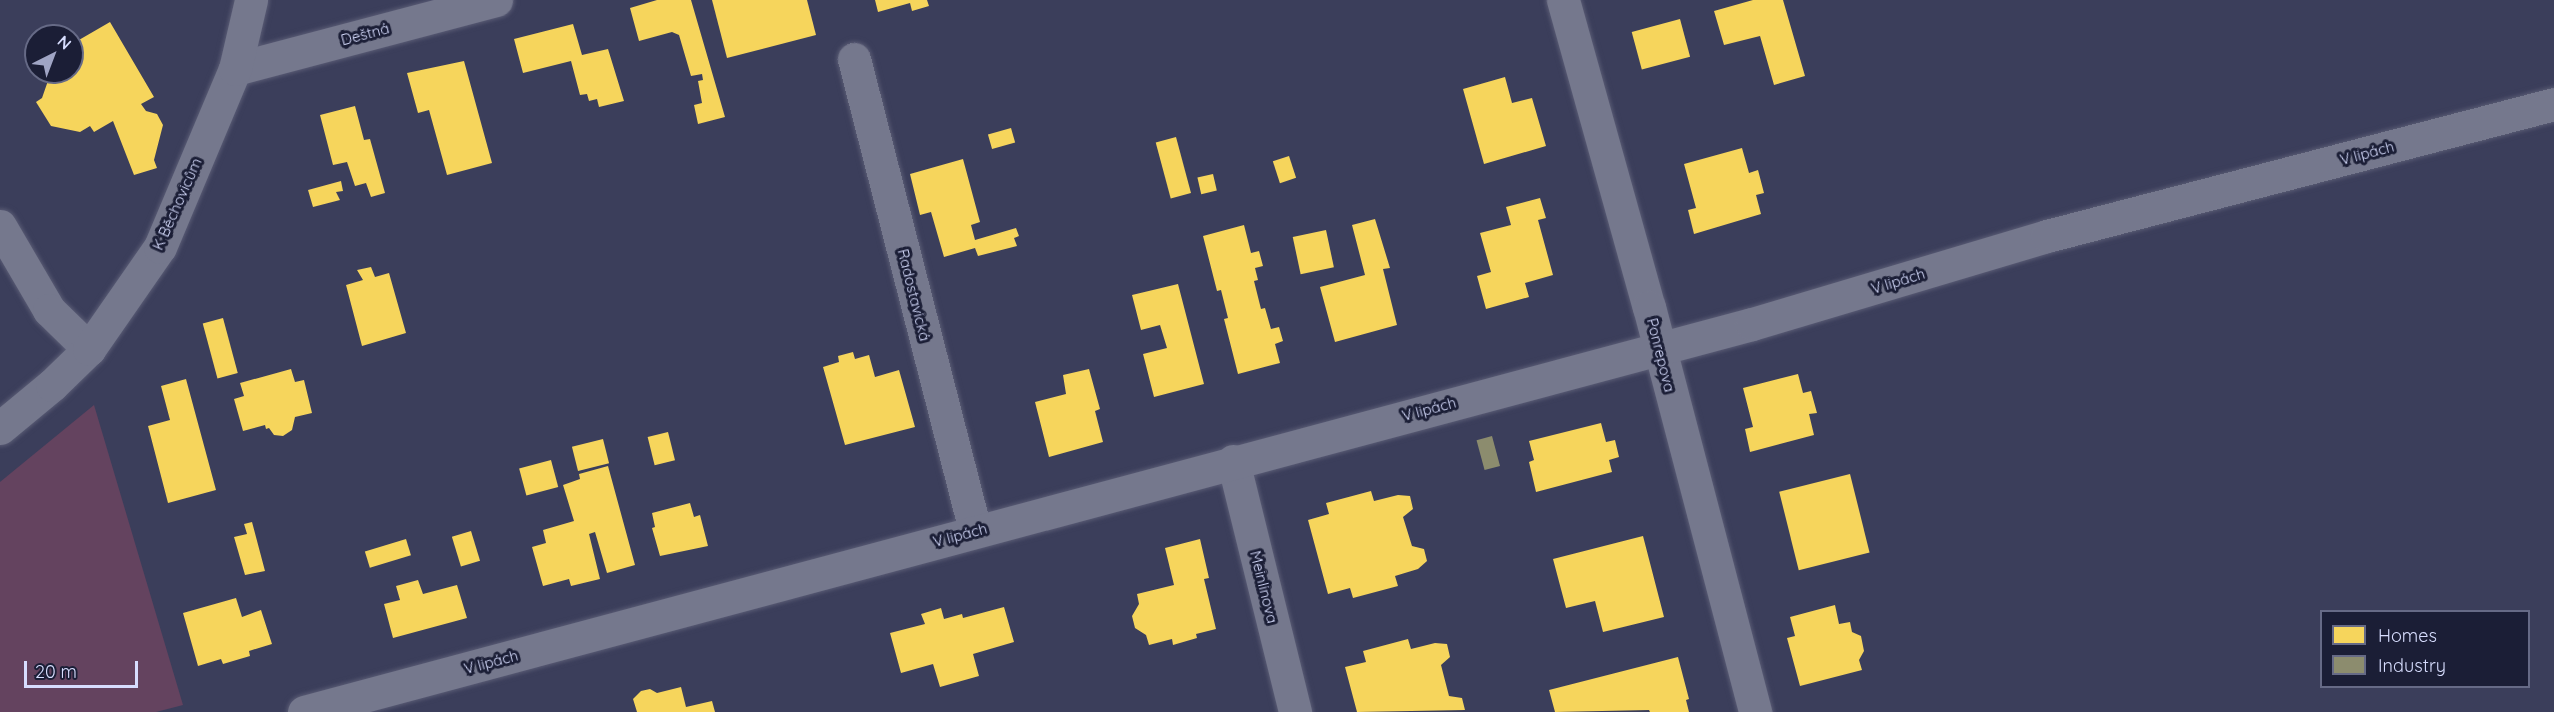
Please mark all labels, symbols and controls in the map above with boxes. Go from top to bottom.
street label: Deštná [339,19,391,49]
north arrow [24,24,84,84]
text: N [54,31,76,53]
street label: V lipách [2338,137,2396,169]
street label: K Běchovicům [149,155,205,253]
street label: Radostavická [894,247,934,343]
street label: V lipách [1869,264,1927,298]
street label: Ponrepova [1643,316,1679,394]
street label: V lipách [1400,393,1458,425]
street label: V lipách [931,519,989,551]
street label: Meinlinova [1246,549,1282,625]
legend [2320,610,2530,688]
text: Homes [2378,624,2437,647]
street label: V lipách [462,646,520,678]
scale bar [27,649,141,687]
text: Industry [2378,654,2446,677]
text: 20 m [35,660,77,683]

